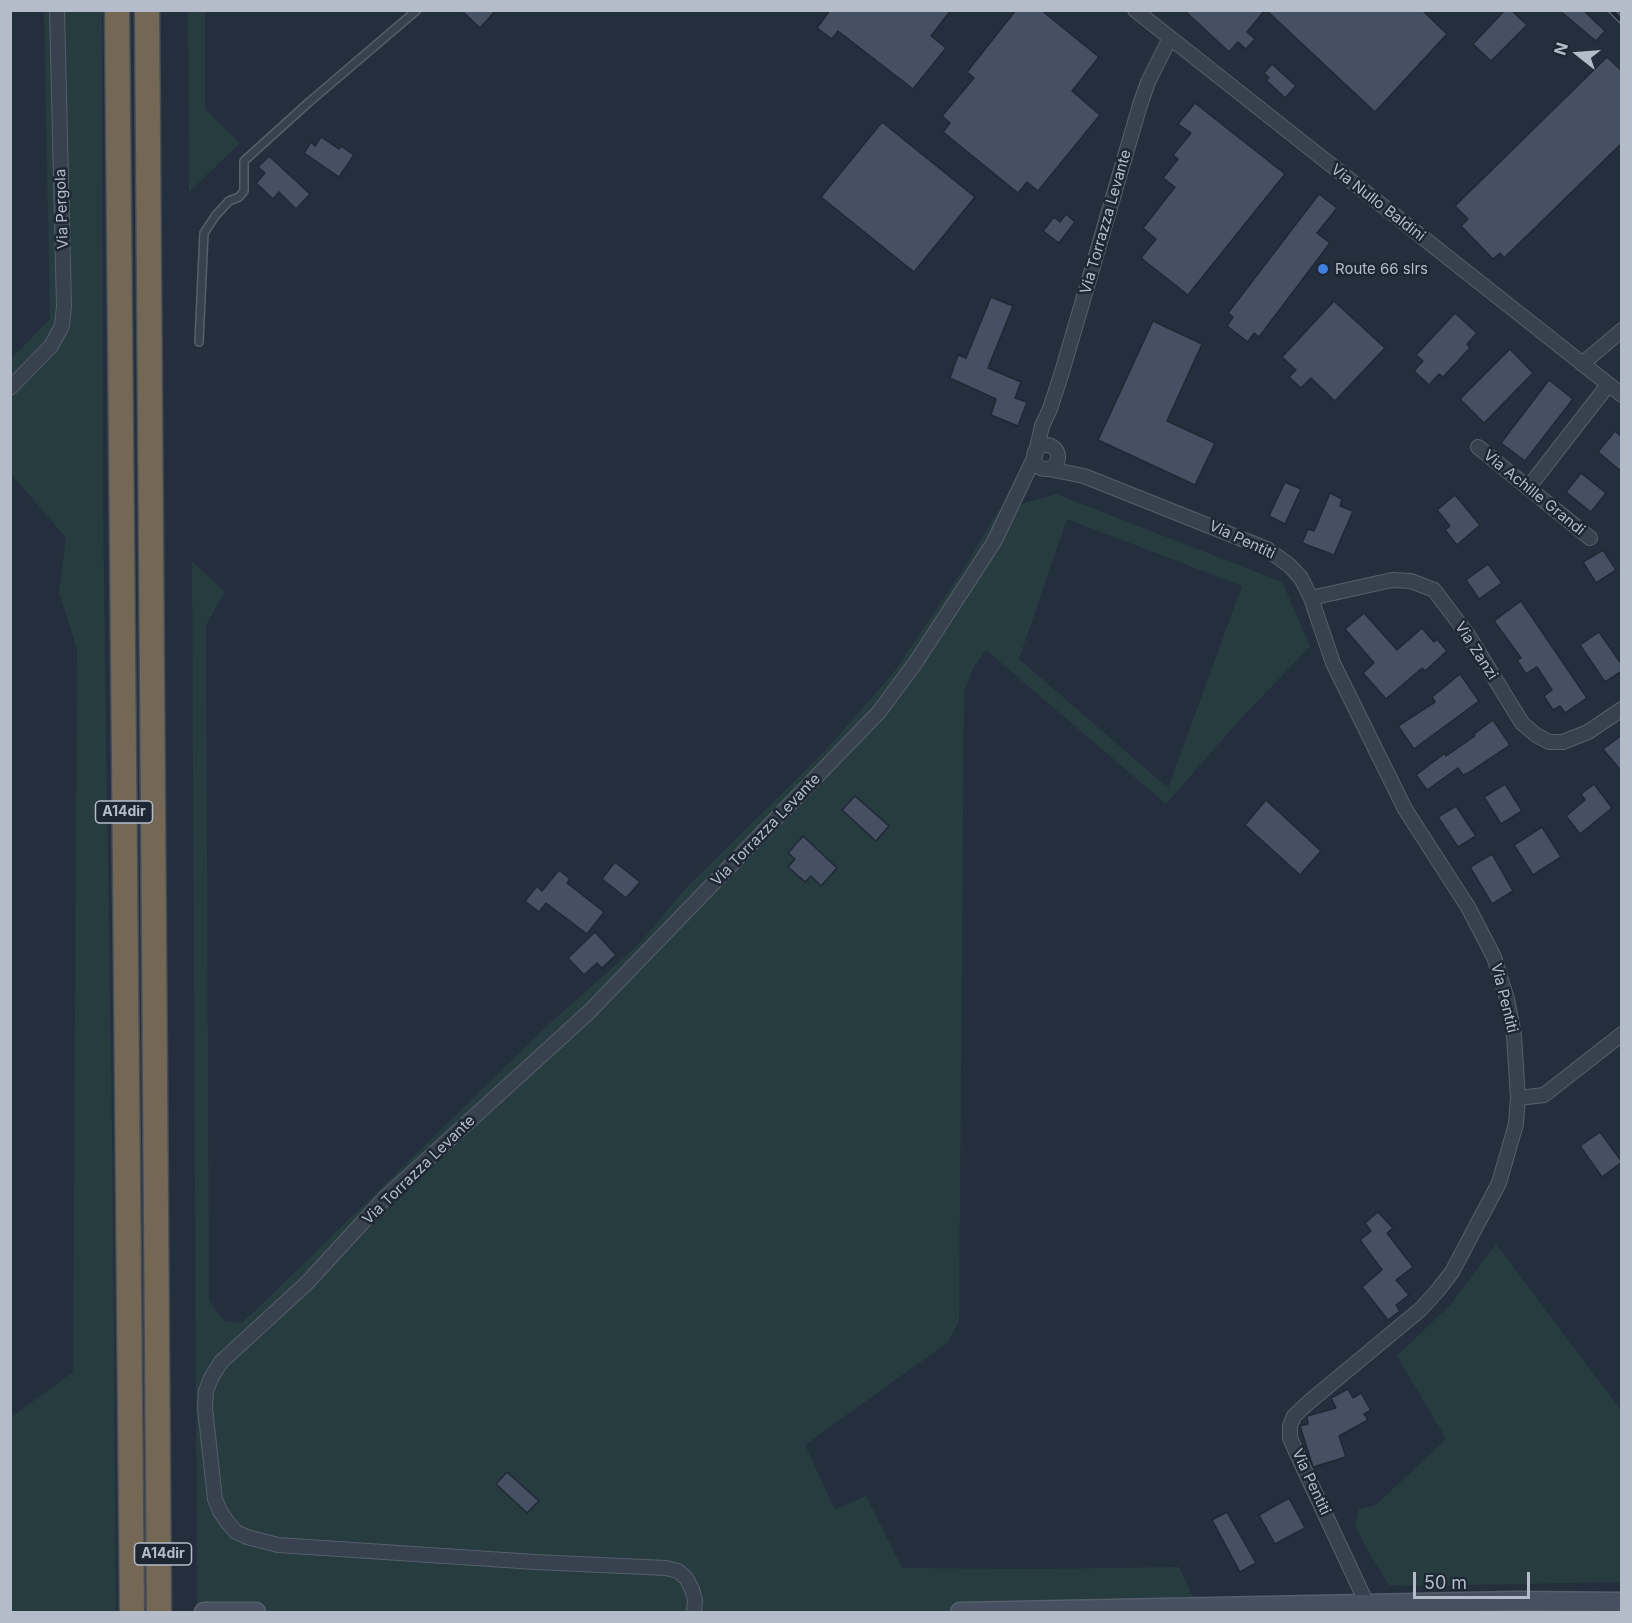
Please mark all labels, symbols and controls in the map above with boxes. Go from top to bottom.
north arrow [1548,24,1608,84]
text: N [1549,40,1572,58]
street label: Via Torrazza Levante [1077,148,1135,296]
street label: Via Nullo Baldini [1327,161,1429,245]
street label: Via Pergola [52,168,72,250]
place label: Route 66 slrs [1335,260,1428,278]
marker: Route 66 slrs [1316,262,1330,276]
street label: Via Achille Grandi [1480,447,1588,539]
street label: Via Pentiti [1206,517,1278,563]
street label: Via Zanzi [1451,619,1501,683]
street label: Via Torrazza Levante [708,770,824,890]
road number: A14dir [96,801,152,823]
street label: Via Pentiti [1487,961,1521,1035]
street label: Via Torrazza Levante [359,1112,479,1228]
street label: Via Pentiti [1288,1446,1334,1518]
road number: A14dir [134,1543,192,1565]
scale bar [1416,1560,1533,1598]
text: 50 m [1424,1572,1467,1593]

